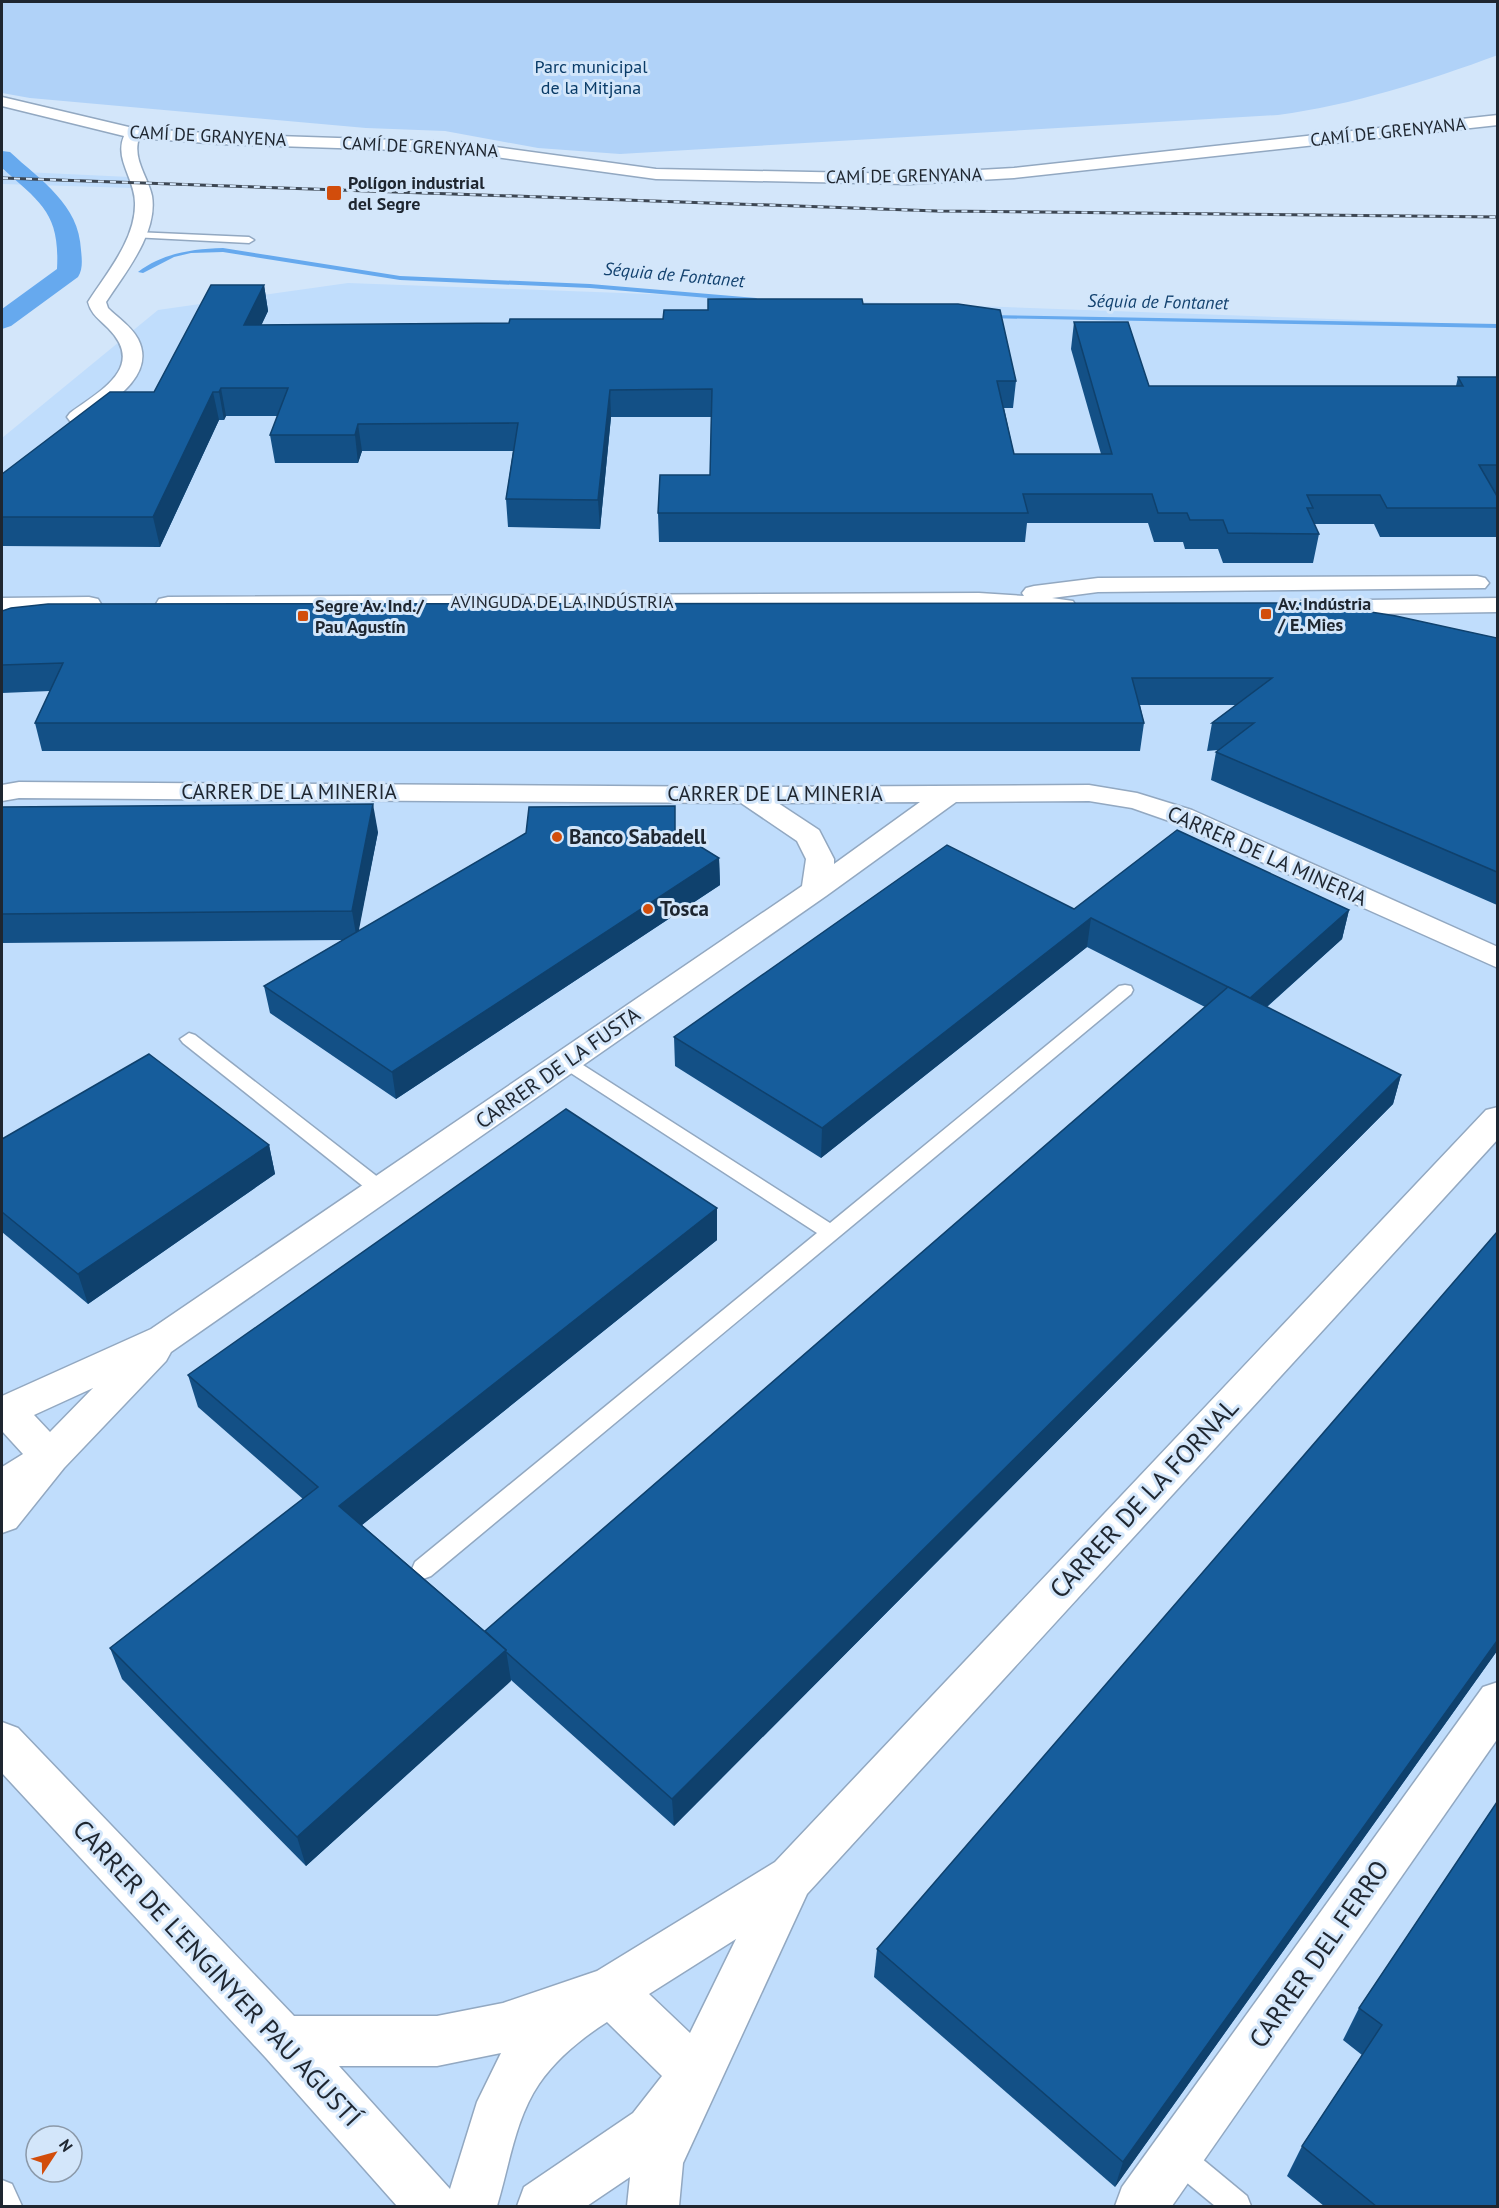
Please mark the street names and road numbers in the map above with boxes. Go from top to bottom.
street label: CAMÍ DE GRENYANA [1309,112,1467,151]
street label: CAMÍ DE GRANYENA [129,120,288,151]
street label: CAMÍ DE GRENYANA [341,131,499,162]
street label: CAMÍ DE GRENYANA [826,163,983,188]
street label: AVINGUDA DE LA INDÚSTRIA [450,590,674,613]
street label: CARRER DE LA MINERIA [181,778,398,805]
street label: CARRER DE LA MINERIA [667,780,884,807]
street label: CARRER DE LA MINERIA [1163,799,1372,912]
street label: CARRER DE LA FUSTA [470,1000,646,1135]
street label: CARRER DE LA FORNAL [1042,1391,1245,1605]
street label: CARRER DE L'ENGINYER PAU AGUSTÍ [66,1812,369,2133]
street label: CARRER DEL FERRO [1241,1853,1396,2054]

